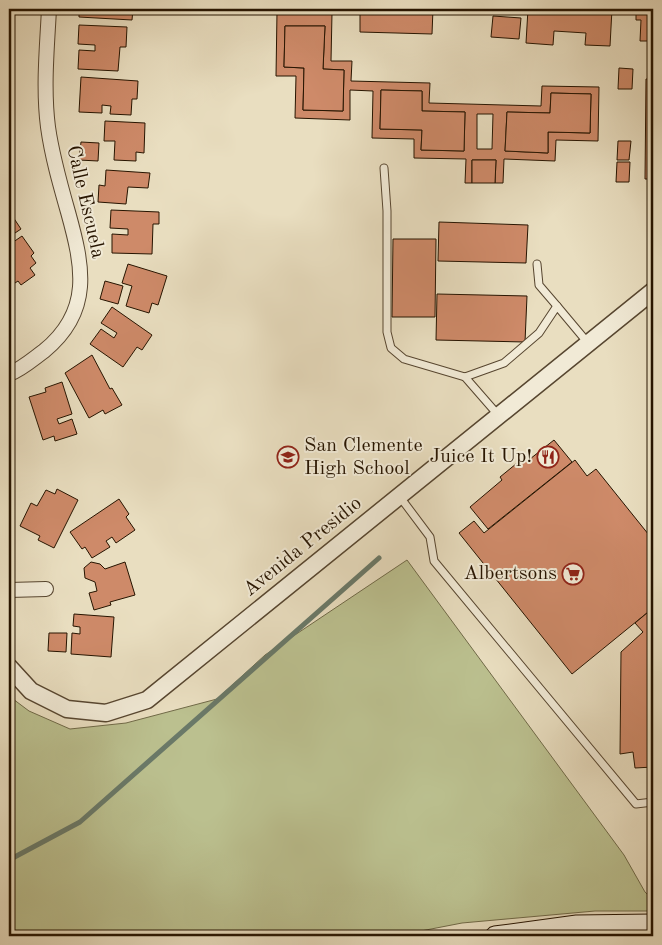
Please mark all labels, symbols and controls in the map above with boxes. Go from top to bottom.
street label: Calle Escuela [62,144,108,261]
place label: San Clemente High School [304,436,423,479]
school or university icon: San Clemente High School [276,445,300,469]
restaurant icon: Juice It Up! [536,445,560,469]
place label: Juice It Up! [430,447,532,467]
street label: Avenida Presidio [240,493,366,601]
supermarket icon: Albertsons [561,562,585,586]
place label: Albertsons [464,564,557,584]

